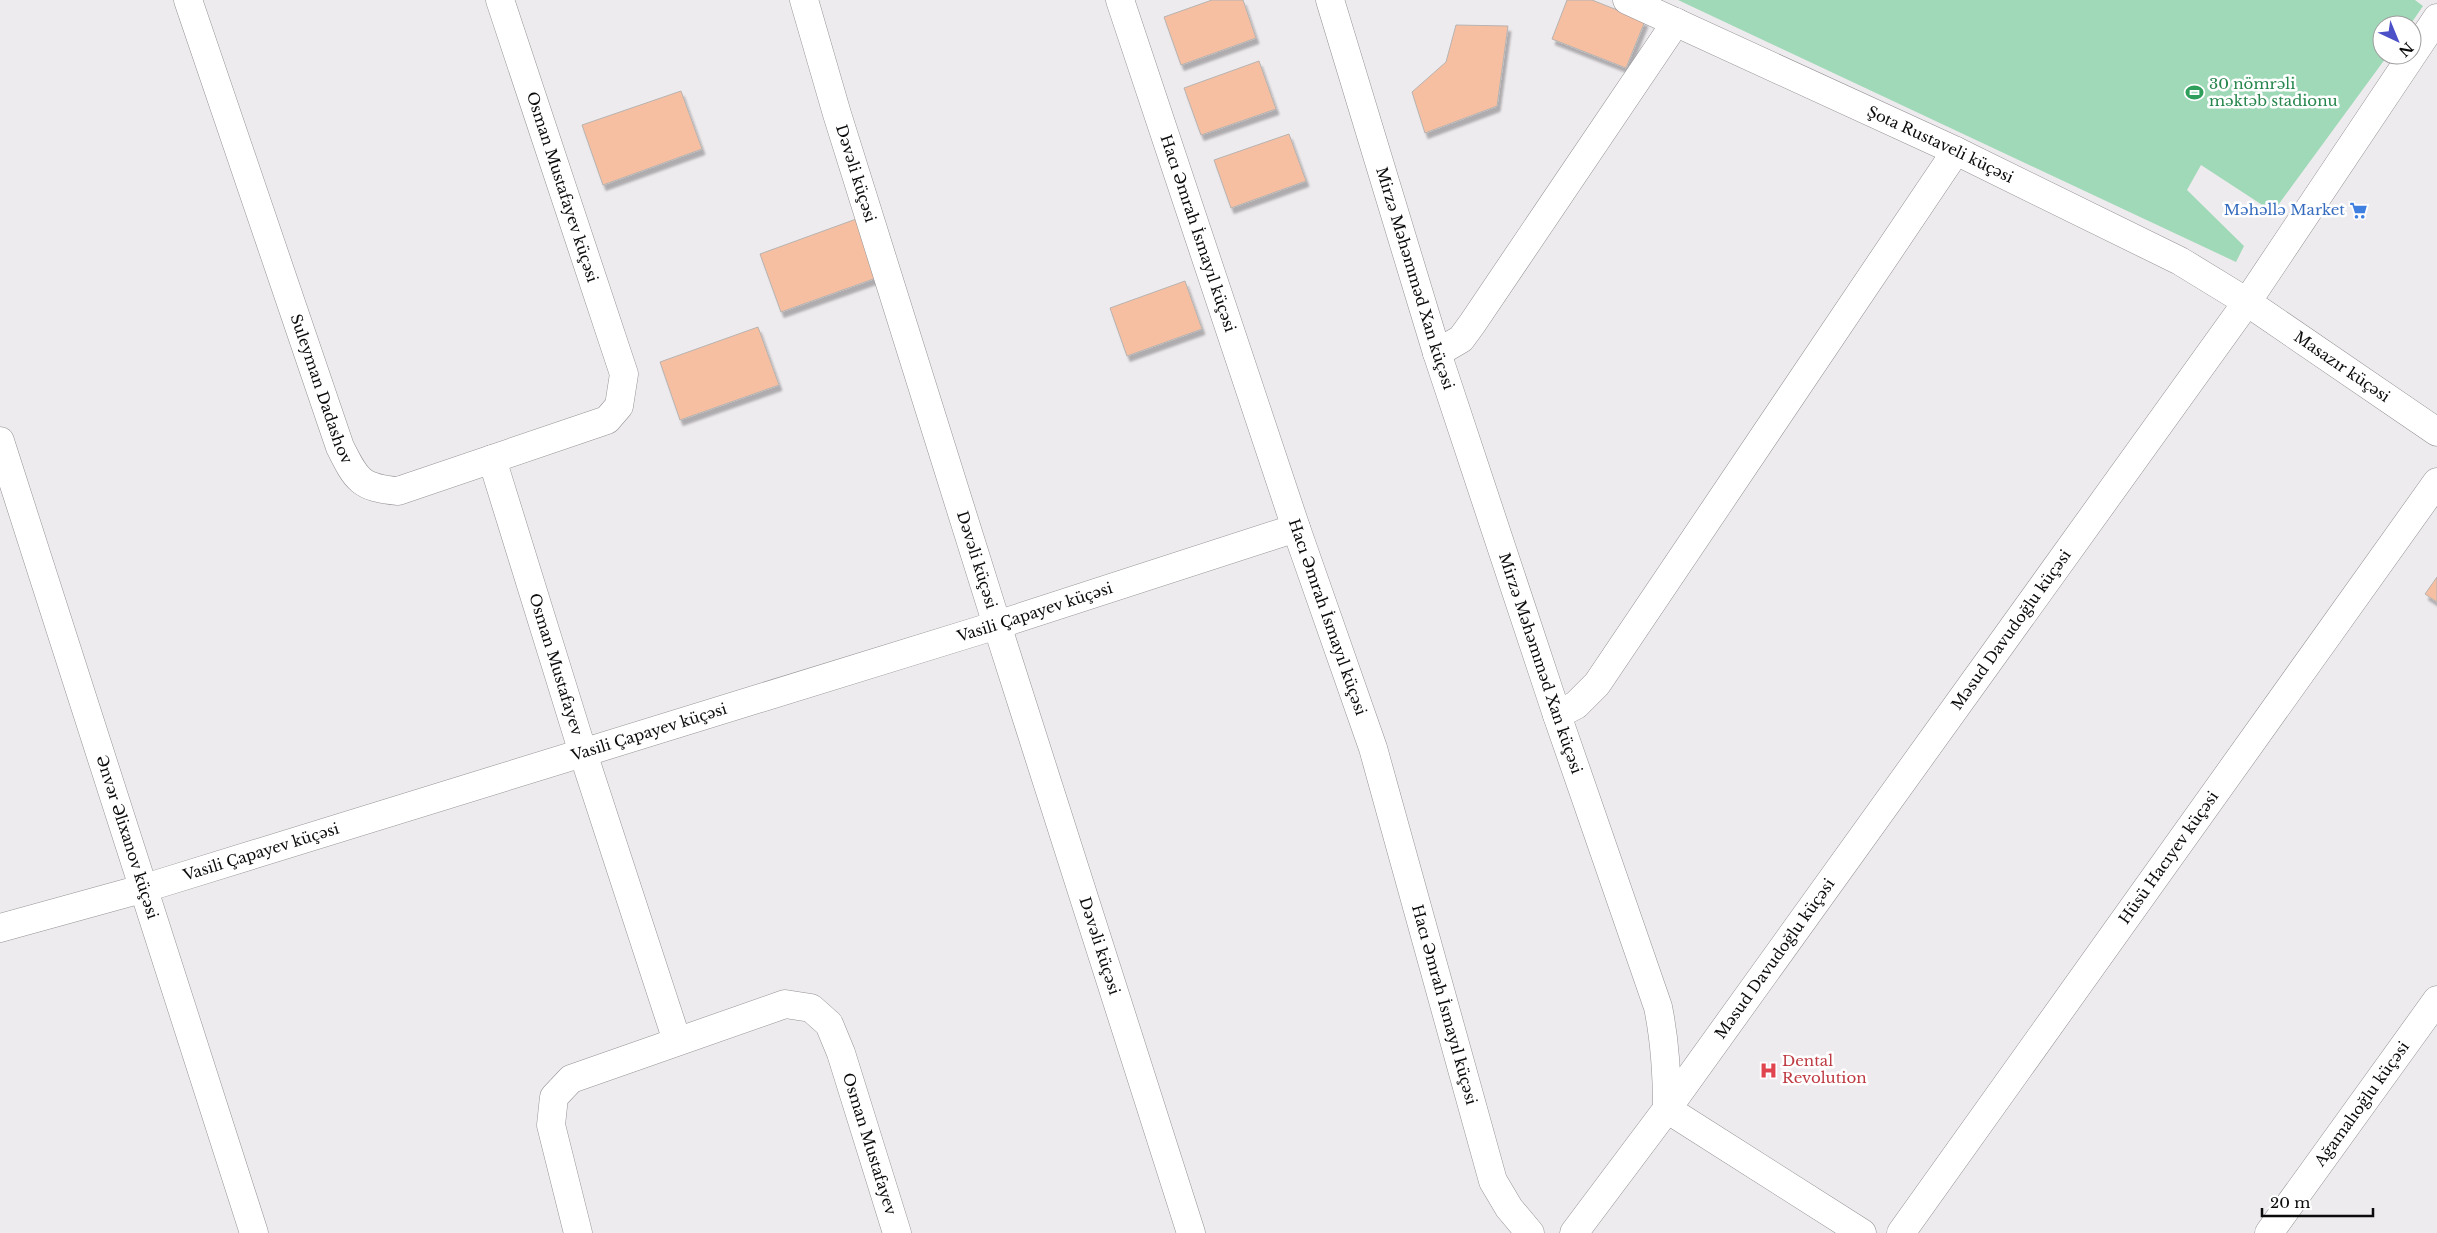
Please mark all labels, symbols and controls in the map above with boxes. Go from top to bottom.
north arrow [2372,15,2422,65]
text: N [2395,38,2417,60]
place label: 30 nömrəli məktəb stadionu [2209,74,2338,110]
sports icon: 30 nömrəli məktəb stadionu [2185,83,2205,103]
street label: Osman Mustafayev küçəsi [523,89,602,285]
street label: Şota Rustaveli küçəsi [1864,102,2017,187]
street label: Dəvəli küçəsi [832,122,880,225]
street label: Hacı Əmrah İsmayıl küçəsi [1157,132,1240,334]
street label: Mirzə Məhəmməd Xan küçəsi [1372,165,1458,392]
place label: Məhəllə Market [2224,200,2345,219]
supermarket icon: Məhəllə Market [2349,200,2369,220]
street label: Suleyman Dadashov [286,311,357,467]
street label: Masazır küçəsi [2290,327,2394,406]
street label: Dəvəli küçəsi [953,509,1001,611]
street label: Hacı Əmrah İsmayıl küçəsi [1285,516,1371,718]
street label: Məsud Davudoğlu küçəsi [1947,546,2075,713]
street label: Mirzə Məhəmməd Xan küçəsi [1495,550,1587,776]
street label: Vasili Çapayev küçəsi [954,578,1115,646]
street label: Osman Mustafayev [525,591,587,738]
street label: Vasili Çapayev küçəsi [568,699,729,765]
street label: Ənvər Əlixanov küçəsi [92,753,163,921]
street label: Hüsü Hacıyev küçəsi [2115,787,2222,928]
street label: Vasili Çapayev küçəsi [180,819,341,885]
street label: Məsud Davudoğlu küçəsi [1711,875,1839,1042]
street label: Dəvəli küçəsi [1075,895,1124,997]
street label: Hacı Əmrah İsmayıl küçəsi [1408,902,1481,1107]
street label: Ağamalıoğlu küçəsi [2310,1038,2413,1171]
place label: Dental Revolution [1782,1051,1867,1087]
hospital icon: Dental Revolution [1758,1060,1778,1080]
street label: Osman Mustafayev [839,1070,901,1217]
scale bar [2262,1186,2373,1218]
text: 20 m [2270,1193,2310,1212]

